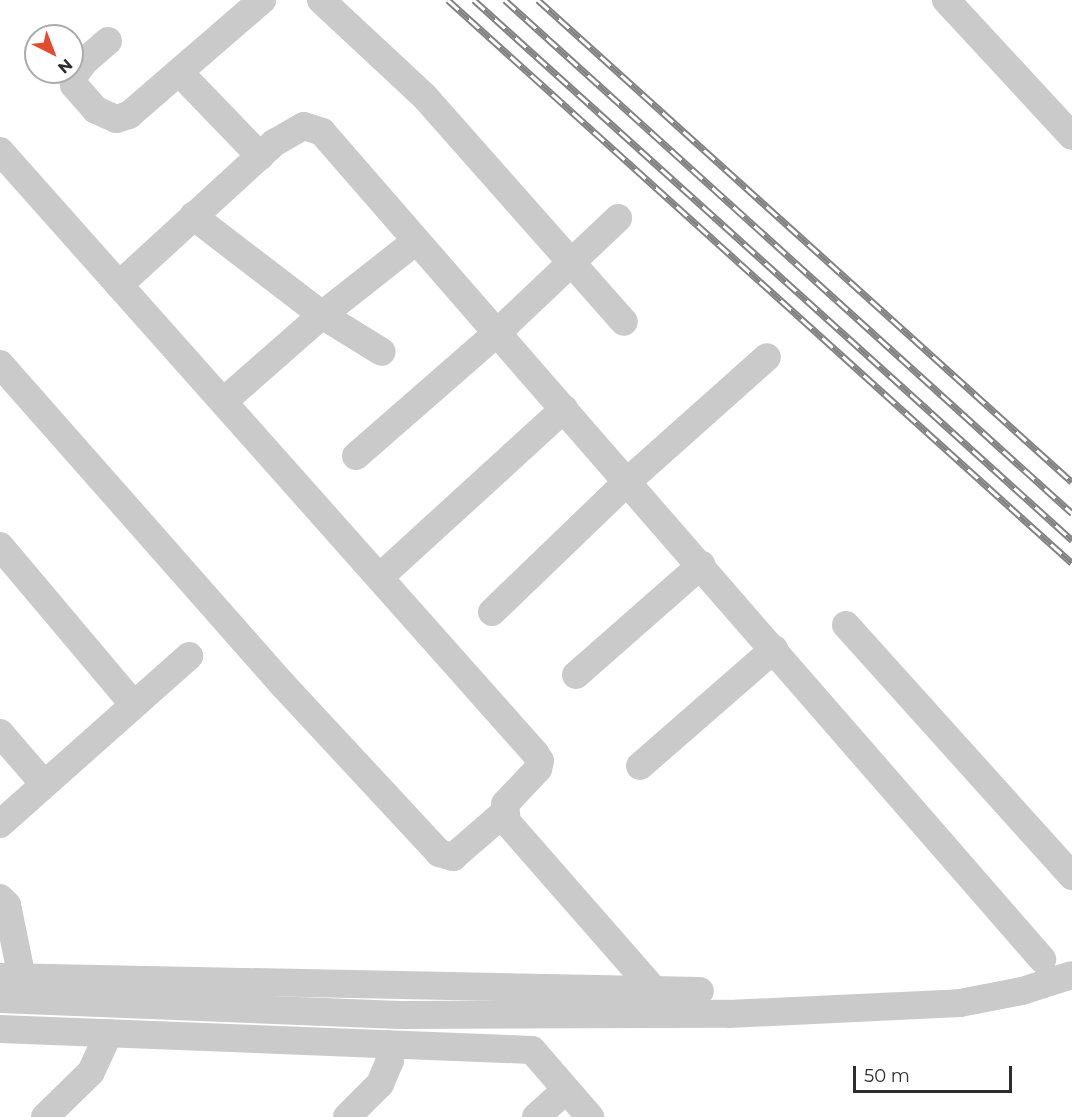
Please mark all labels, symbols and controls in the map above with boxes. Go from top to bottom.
north arrow [24,24,84,84]
text: N [54,55,76,78]
scale bar [856,1054,1015,1092]
text: 50 m [864,1065,910,1087]

